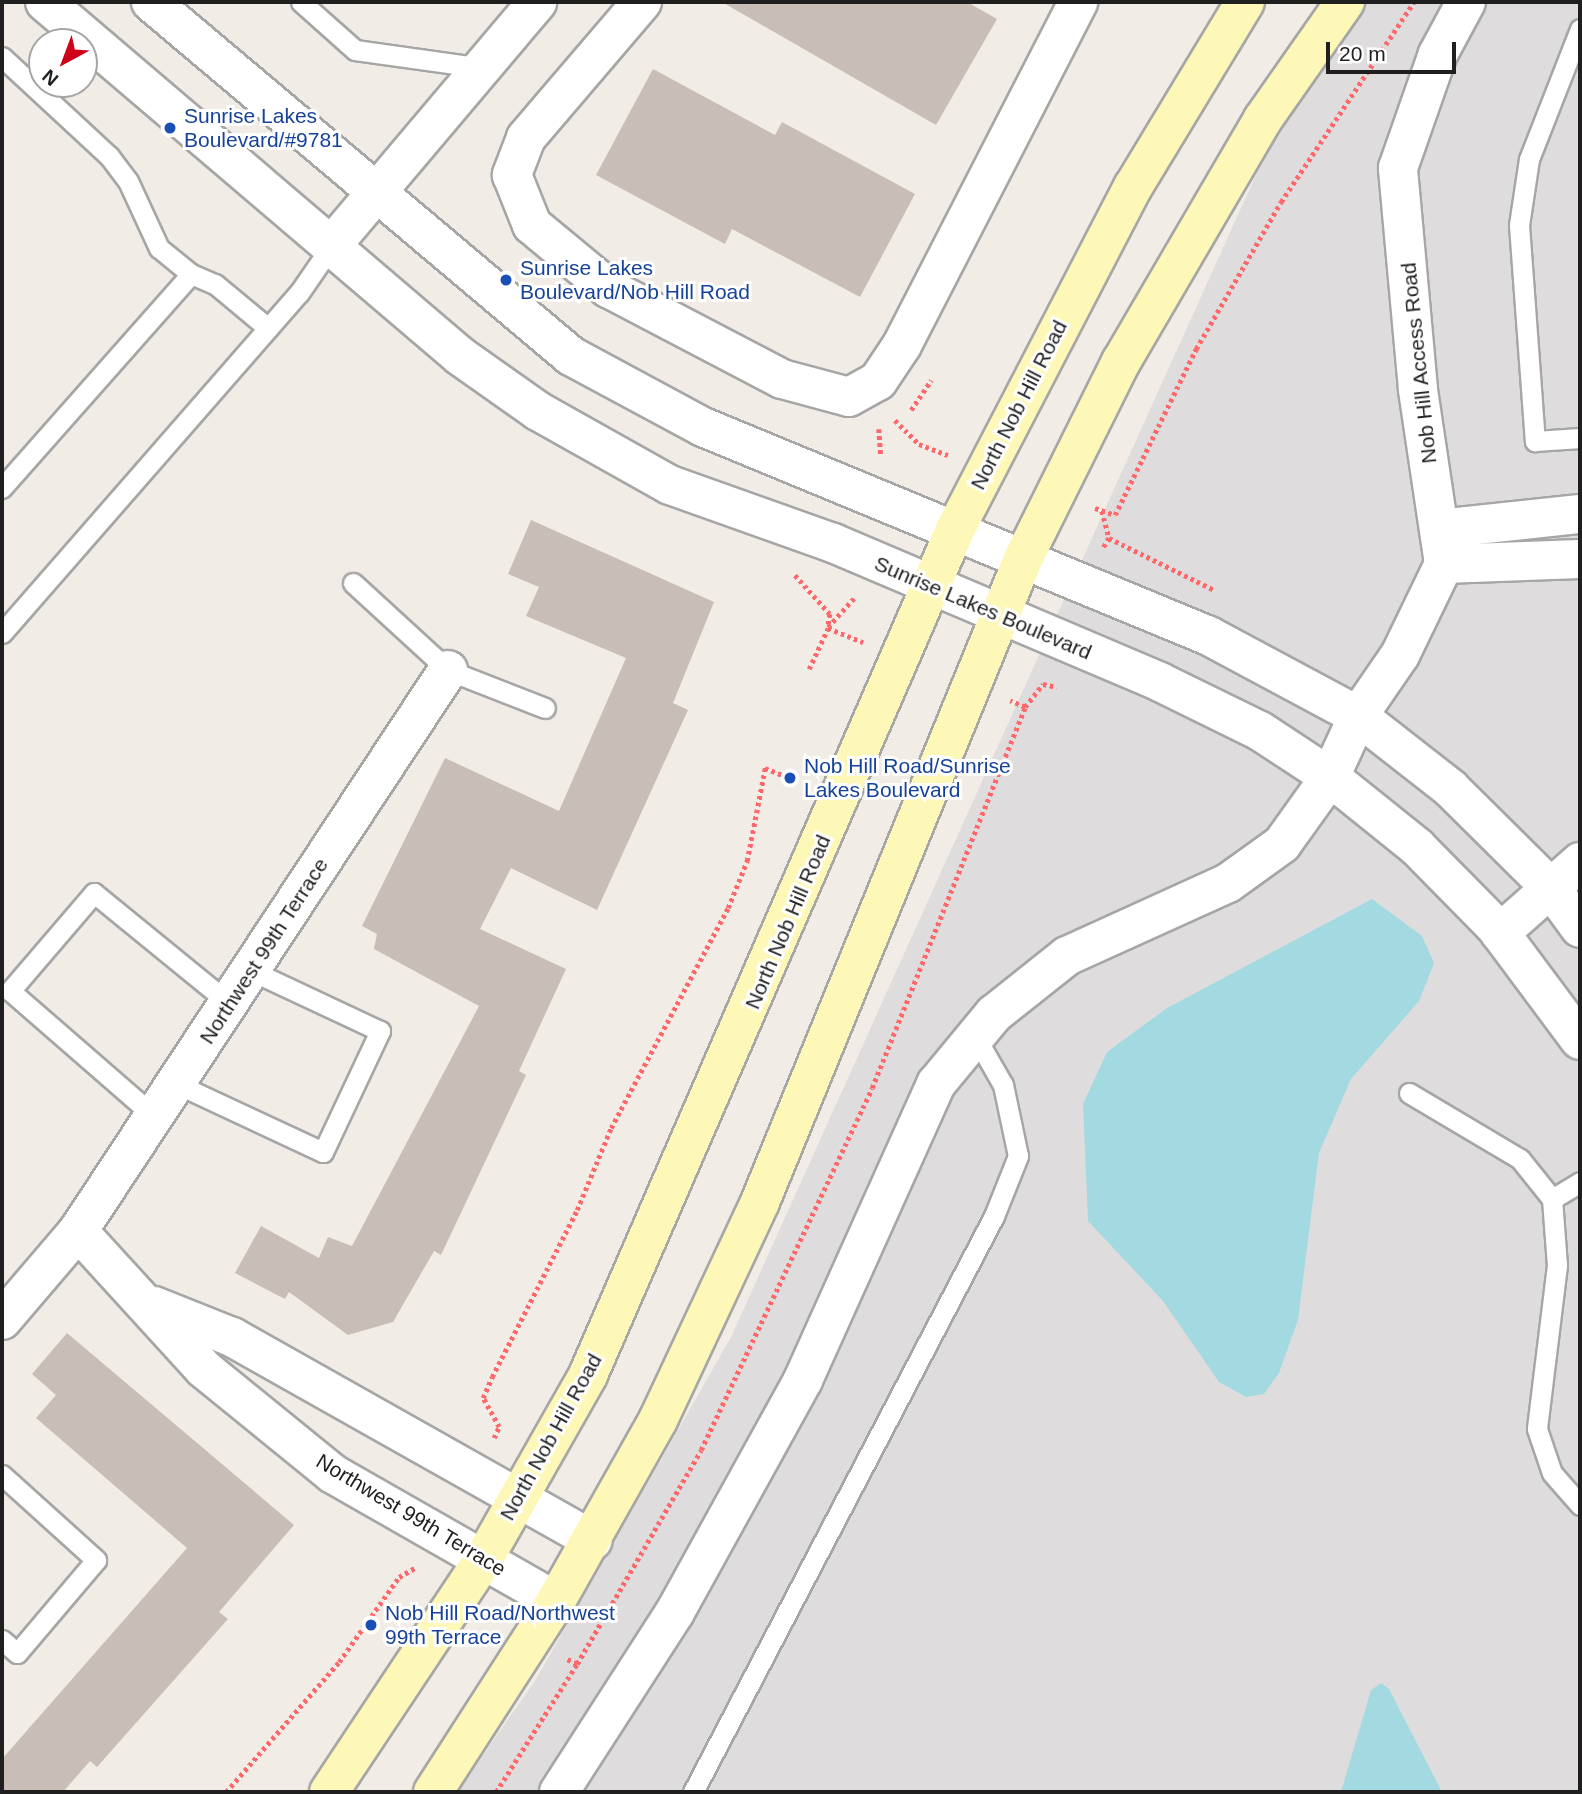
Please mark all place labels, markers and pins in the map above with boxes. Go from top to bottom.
place label: Sunrise Lakes Boulevard/#9781 [184,103,343,153]
marker: Sunrise Lakes Boulevard/#9781 [162,120,178,136]
place label: Sunrise Lakes Boulevard/Nob Hill Road [520,255,750,305]
marker: Sunrise Lakes Boulevard/Nob Hill Road [498,272,514,288]
place label: Nob Hill Road/Sunrise Lakes Boulevard [804,753,1011,803]
marker: Nob Hill Road/Sunrise Lakes Boulevard [782,770,798,786]
place label: Nob Hill Road/Northwest 99th Terrace [385,1600,615,1650]
marker: Nob Hill Road/Northwest 99th Terrace [363,1617,379,1633]

